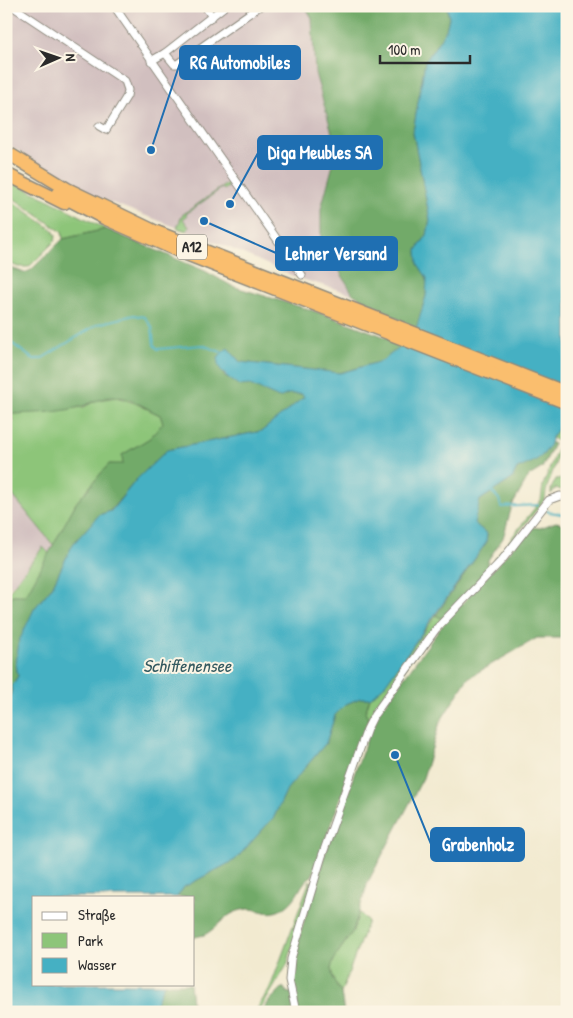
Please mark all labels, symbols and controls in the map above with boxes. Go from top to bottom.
north arrow [32,32,82,82]
scale bar [380,32,470,64]
text: 100 m [388,39,421,60]
callout: RG Automobiles [180,46,300,79]
text: RG Automobiles [190,50,290,75]
text: N [62,53,81,62]
callout: Diga Meubles SA [258,136,382,169]
text: Diga Meubles SA [268,140,372,166]
road number: A12 [177,234,207,260]
callout: Lehner Versand [276,237,397,270]
text: Lehner Versand [285,241,387,266]
water label: Schiffenensee [143,653,232,678]
callout: Grabenholz [431,828,524,861]
text: Grabenholz [442,832,515,857]
legend [32,896,195,986]
text: Straße [78,904,116,925]
text: Park [78,930,103,951]
text: Wasser [78,954,117,975]

